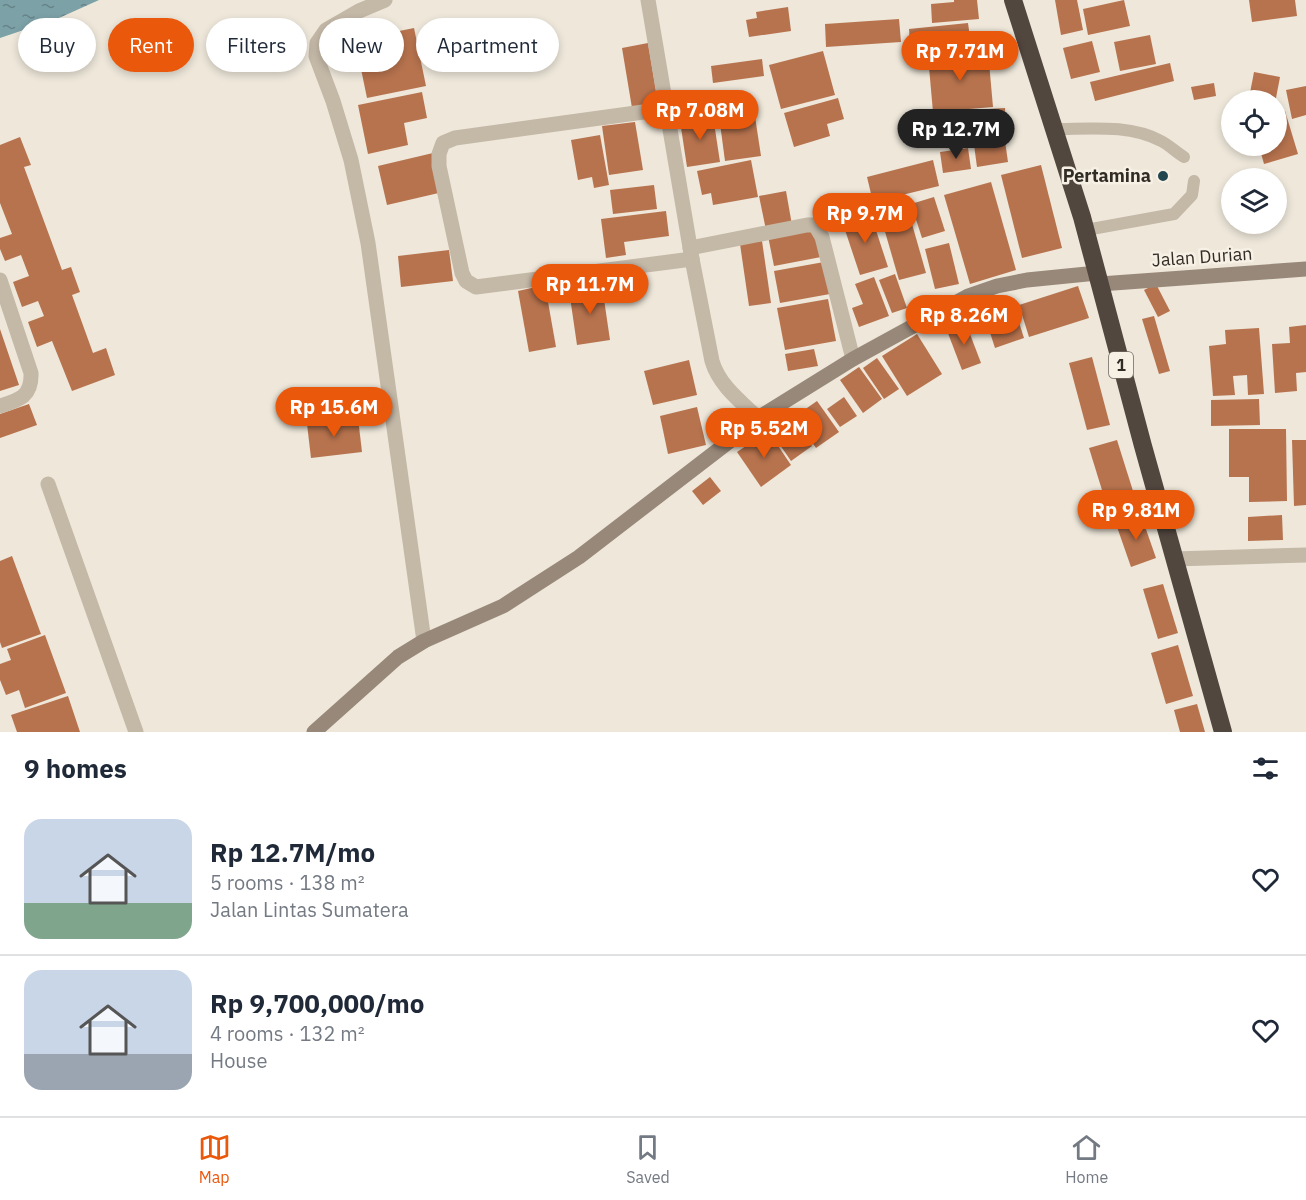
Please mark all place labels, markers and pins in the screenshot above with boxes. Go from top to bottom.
pin: Rp 7.71M [898,31,1022,82]
pin: Rp 7.08M [638,90,762,141]
pin: Rp 12.7M [894,109,1018,160]
place label: Pertamina [1063,164,1151,187]
marker: Pertamina [1156,169,1170,183]
pin: Rp 9.7M [810,193,920,244]
pin: Rp 11.7M [528,264,652,315]
pin: Rp 8.26M [902,295,1026,346]
pin: Rp 15.6M [272,387,396,438]
pin: Rp 5.52M [702,408,826,459]
pin: Rp 9.81M [1074,490,1198,541]

